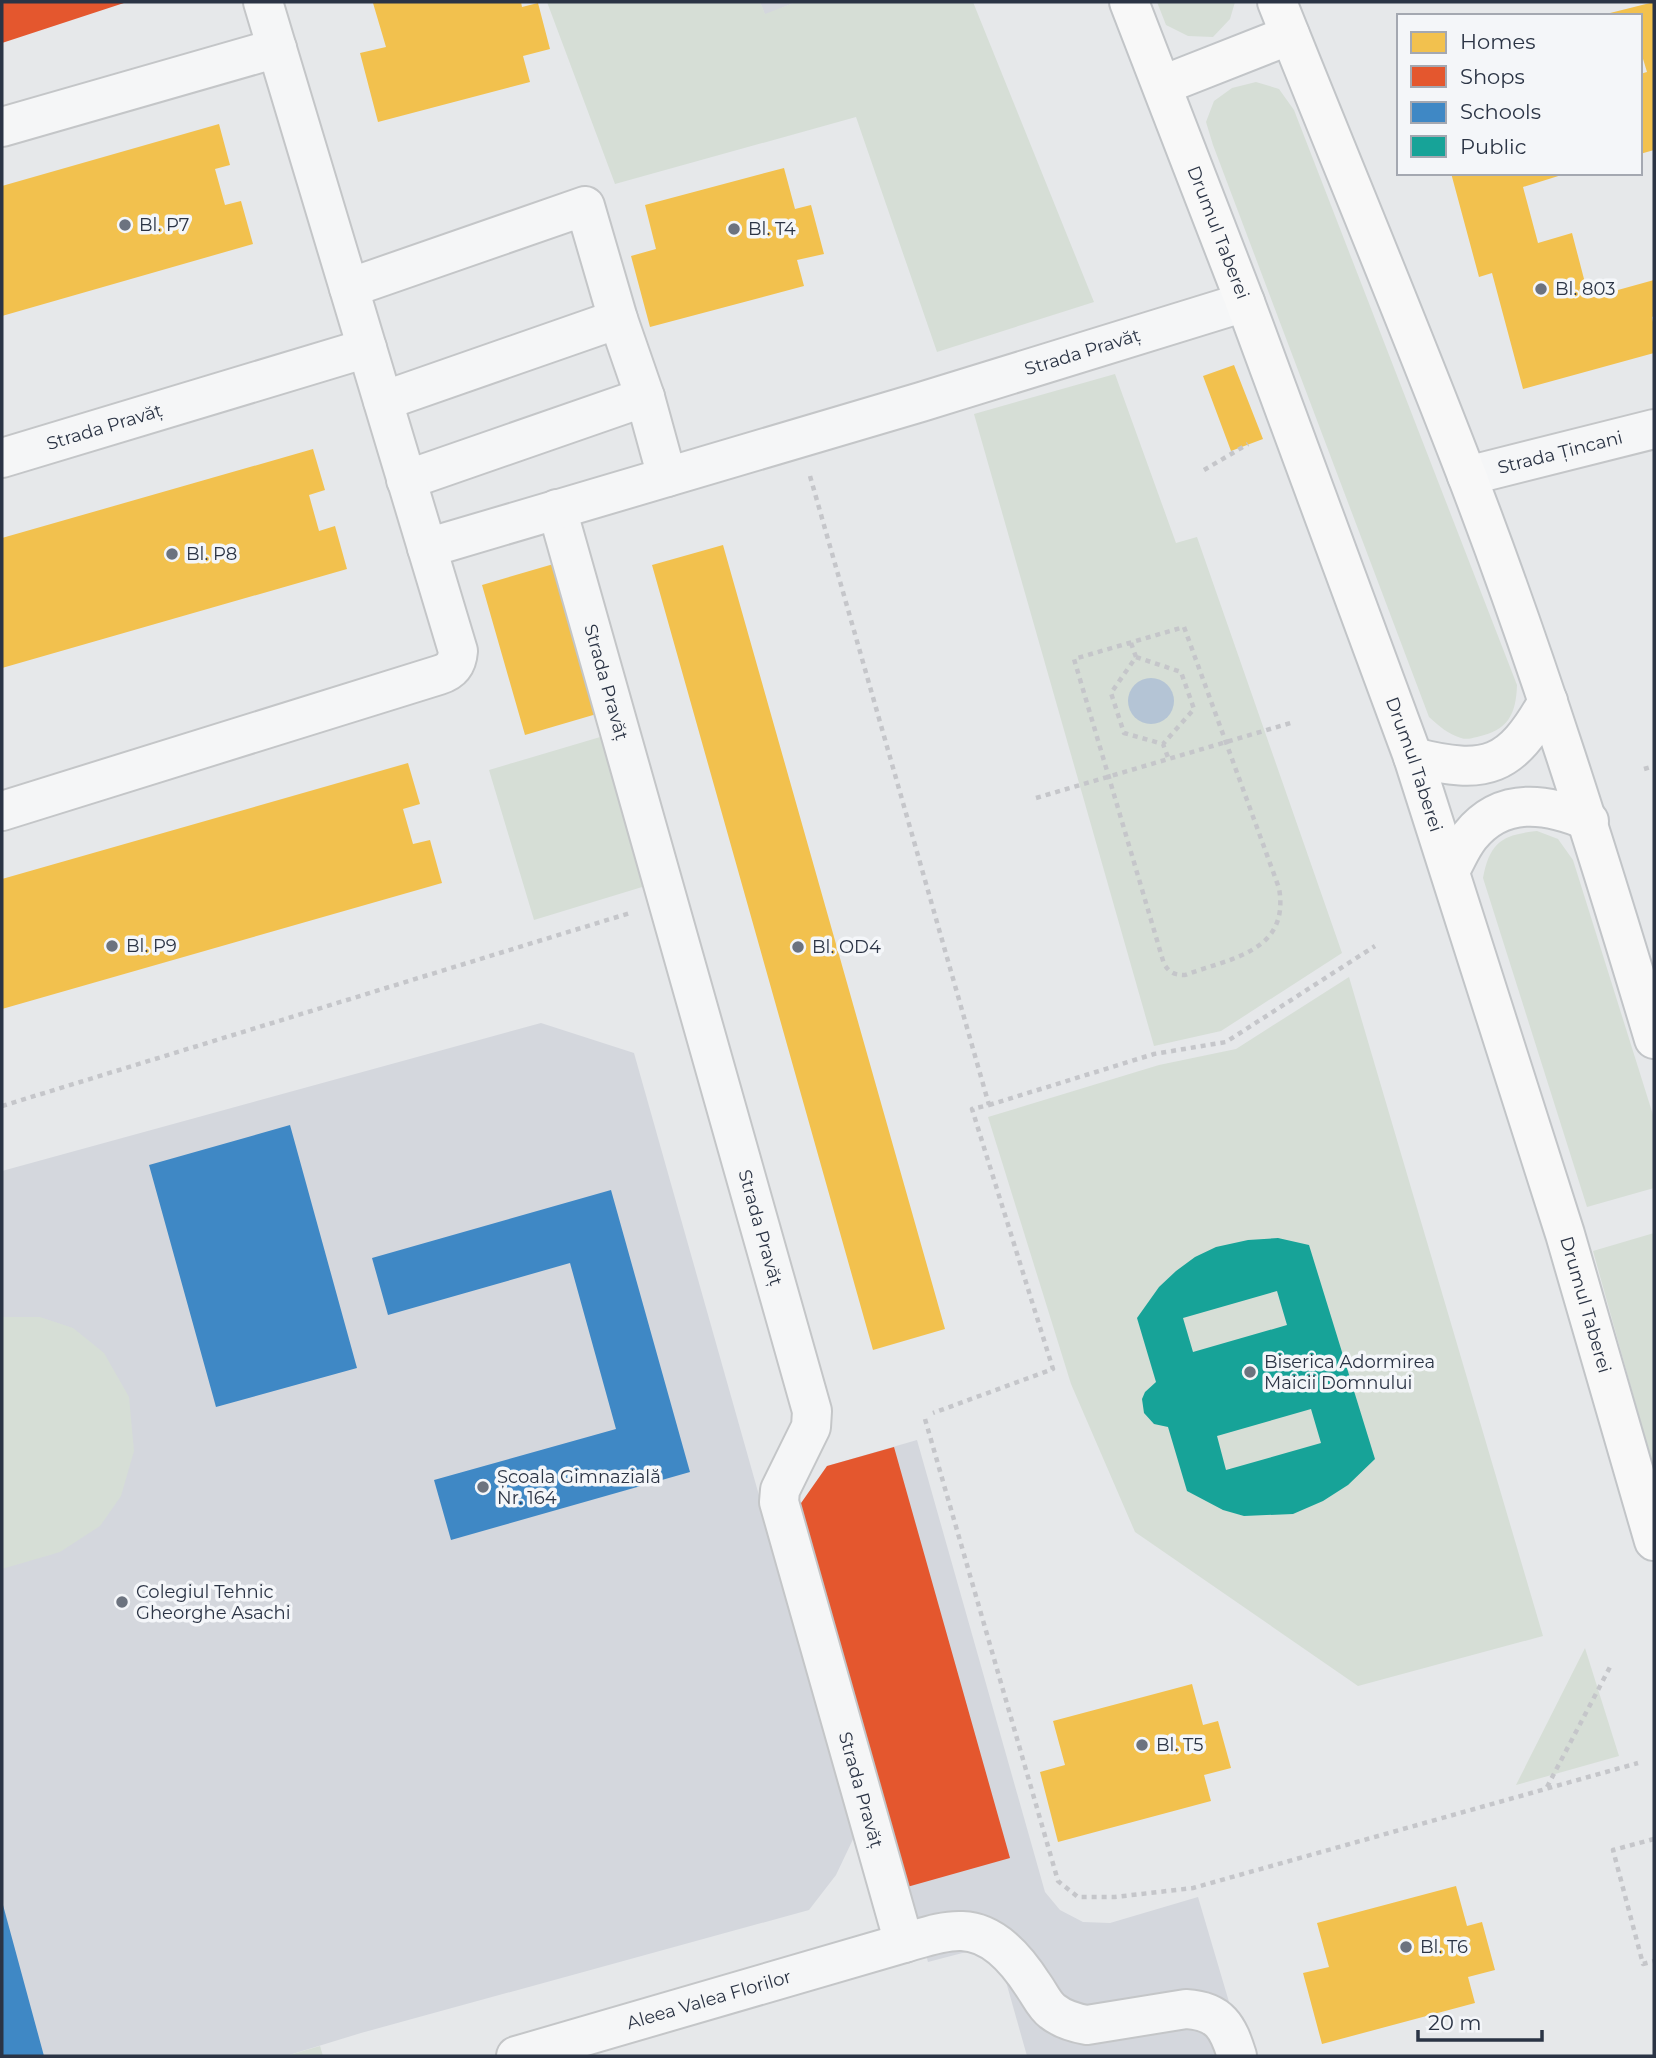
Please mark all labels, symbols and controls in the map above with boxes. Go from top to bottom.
legend [1397,14,1642,175]
text: Homes [1460,29,1535,54]
text: Shops [1460,64,1525,89]
text: Schools [1460,99,1541,124]
text: Public [1460,134,1527,159]
street label: Drumul Taberei [1182,163,1254,302]
place label: Bl. P7 [139,214,189,236]
marker: Bl. P7 [117,217,133,233]
place label: Bl. T4 [748,218,796,240]
marker: Bl. T4 [726,221,742,237]
place label: Bl. 803 [1555,278,1615,300]
marker: Bl. 803 [1533,281,1549,297]
street label: Strada Pravăț [1022,324,1143,380]
street label: Strada Pravăț [44,399,165,455]
street label: Strada Țincani [1495,426,1625,479]
place label: Bl. P8 [186,543,237,565]
marker: Bl. P8 [164,546,180,562]
street label: Strada Pravăț [579,622,633,743]
street label: Drumul Taberei [1381,694,1447,835]
place label: Bl. P9 [126,935,177,957]
place label: Bl. OD4 [812,936,881,958]
marker: Bl. P9 [104,938,120,954]
marker: Bl. OD4 [790,939,806,955]
street label: Strada Pravăț [733,1167,787,1289]
street label: Drumul Taberei [1555,1234,1616,1376]
place label: Biserica Adormirea Maicii Domnului [1264,1351,1435,1394]
marker: Biserica Adormirea Maicii Domnului [1242,1364,1258,1380]
place label: Școala Gimnazială Nr. 164 [497,1466,661,1509]
marker: Școala Gimnazială Nr. 164 [475,1479,491,1495]
place label: Colegiul Tehnic Gheorghe Asachi [136,1581,291,1624]
marker: Colegiul Tehnic Gheorghe Asachi [114,1594,130,1610]
street label: Strada Pravăț [834,1729,888,1851]
place label: Bl. T5 [1156,1734,1203,1756]
marker: Bl. T5 [1134,1737,1150,1753]
place label: Bl. T6 [1420,1936,1468,1958]
marker: Bl. T6 [1398,1939,1414,1955]
street label: Aleea Valea Florilor [624,1965,794,2034]
scale bar [1418,1998,1542,2042]
text: 20 m [1428,2010,1482,2035]

